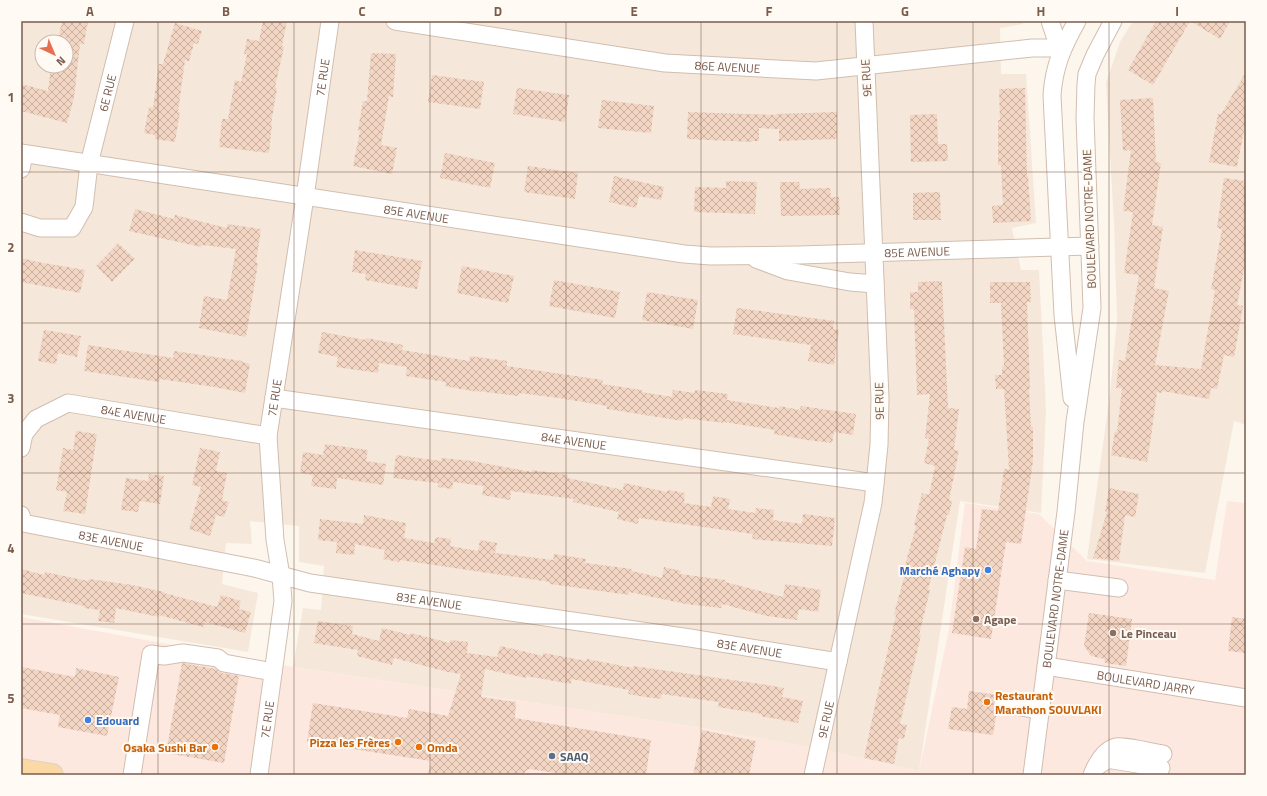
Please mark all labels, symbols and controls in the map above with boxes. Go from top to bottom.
text: A [86,1,94,21]
text: B [222,1,230,21]
text: C [358,1,366,21]
text: D [494,1,502,21]
text: E [630,1,638,21]
text: F [766,1,773,21]
text: G [901,1,909,21]
text: H [1037,1,1045,21]
text: I [1175,1,1179,21]
north arrow [34,34,74,74]
text: N [53,53,69,70]
street label: 86E AVENUE [694,55,761,78]
street label: 7E RUE [310,57,334,98]
street label: 9E RUE [856,58,876,97]
street label: 6E RUE [93,72,121,113]
text: 1 [7,87,15,107]
street label: BOULEVARD NOTRE-DAME [1077,149,1101,289]
street label: 85E AVENUE [383,199,451,228]
text: 2 [7,237,15,257]
street label: 85E AVENUE [884,241,951,262]
street label: 7E RUE [262,377,286,418]
street label: 9E RUE [869,382,889,420]
text: 3 [7,388,15,408]
street label: 84E AVENUE [100,399,168,429]
street label: 84E AVENUE [540,426,608,454]
street label: 83E AVENUE [77,525,146,556]
street label: BOULEVARD NOTRE-DAME [1036,528,1073,669]
text: 4 [7,538,15,558]
place label: Marché Aghapy [900,561,980,580]
marker: Marché Aghapy [983,565,993,575]
street label: 83E AVENUE [395,586,463,614]
place label: Agape [984,610,1016,629]
marker: Agape [971,614,981,624]
place label: Le Pinceau [1121,624,1176,643]
marker: Le Pinceau [1108,628,1118,638]
street label: 83E AVENUE [716,633,784,662]
street label: BOULEVARD JARRY [1095,665,1196,699]
place label: Restaurant Marathon SOUVLAKI [995,686,1102,719]
text: 5 [7,688,15,708]
marker: Restaurant Marathon SOUVLAKI [982,697,992,707]
street label: 9E RUE [812,698,839,740]
street label: 7E RUE [255,699,279,740]
place label: Edouard [96,711,139,730]
marker: Edouard [83,715,93,725]
place label: Pizza les Frères [310,733,390,752]
marker: Pizza les Frères [393,737,403,747]
place label: Osaka Sushi Bar [123,738,208,757]
place label: Omda [427,738,458,757]
marker: Osaka Sushi Bar [210,742,220,752]
marker: Omda [414,742,424,752]
place label: SAAQ [560,747,589,766]
marker: SAAQ [547,751,557,761]

